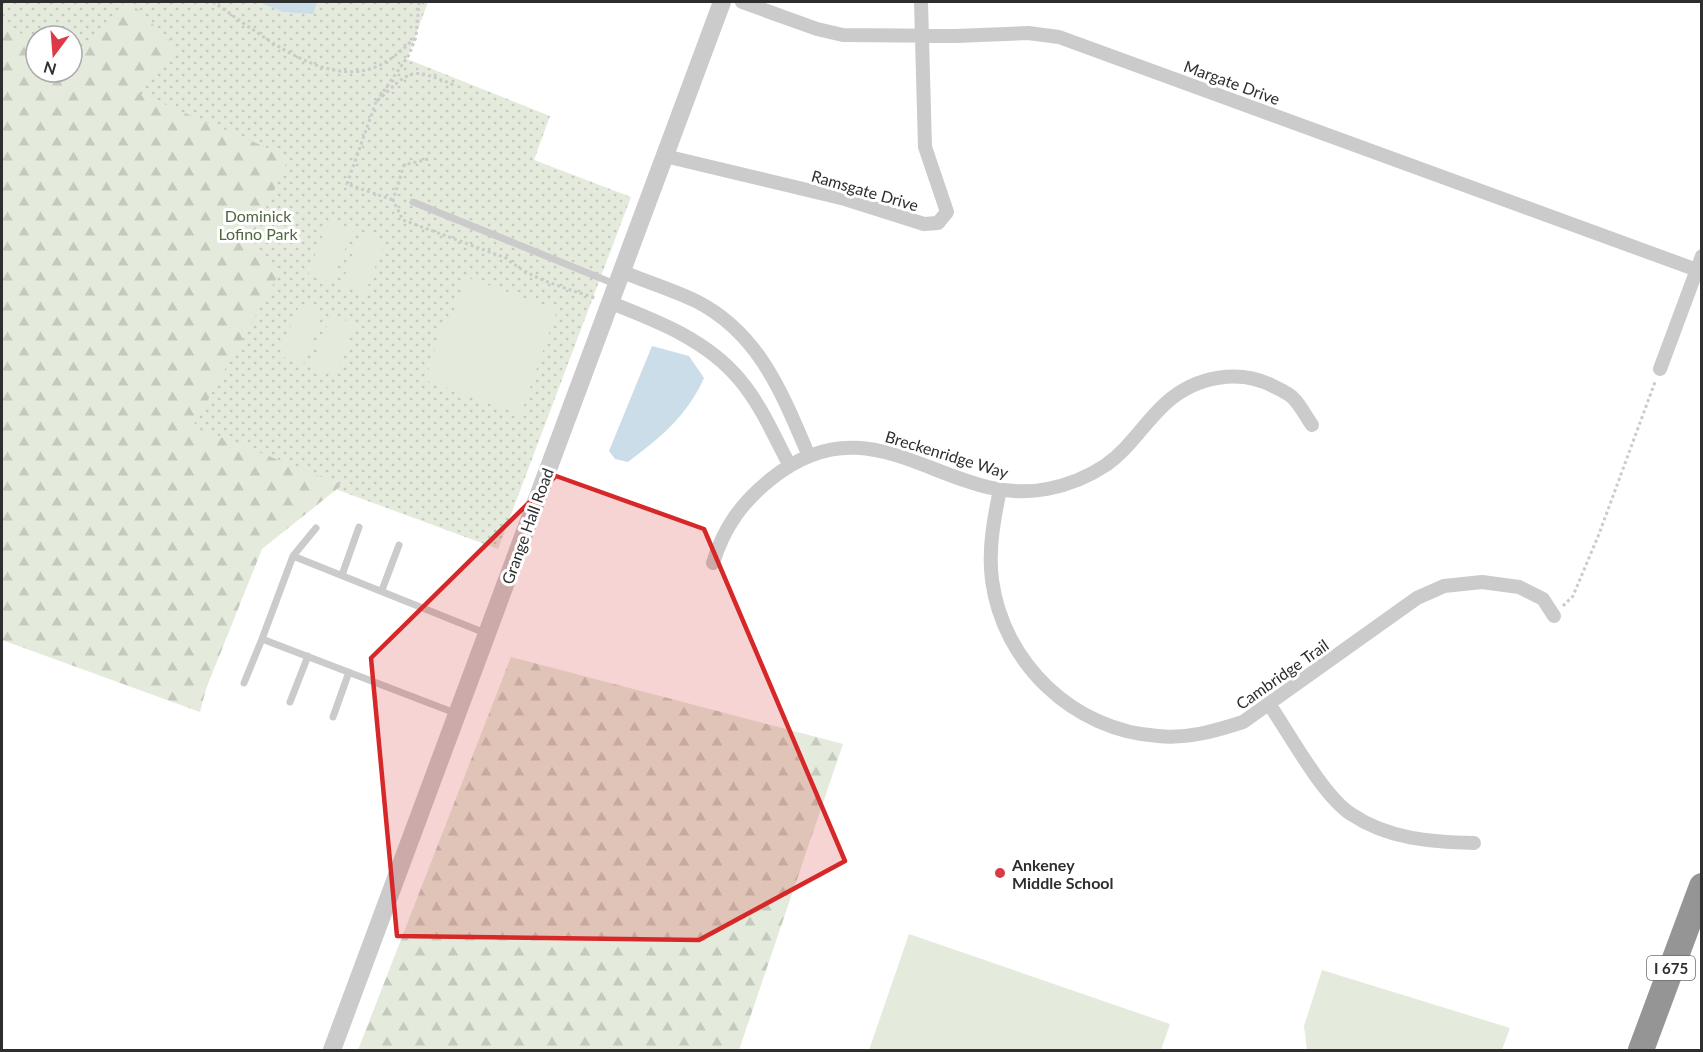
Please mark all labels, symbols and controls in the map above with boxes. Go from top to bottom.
north arrow [24,24,84,84]
street label: Margate Drive [1181,56,1283,108]
text: N [41,58,58,80]
street label: Ramsgate Drive [809,166,921,214]
park label: Dominick Lofino Park [218,206,298,243]
street label: Breckenridge Way [883,426,1012,482]
street label: Grange Hall Road [497,465,557,587]
street label: Cambridge Trail [1232,635,1332,713]
place label: Ankeney Middle School [1011,855,1114,892]
marker: Ankeney Middle School [993,866,1007,880]
road number: I 675 [1647,956,1695,980]

